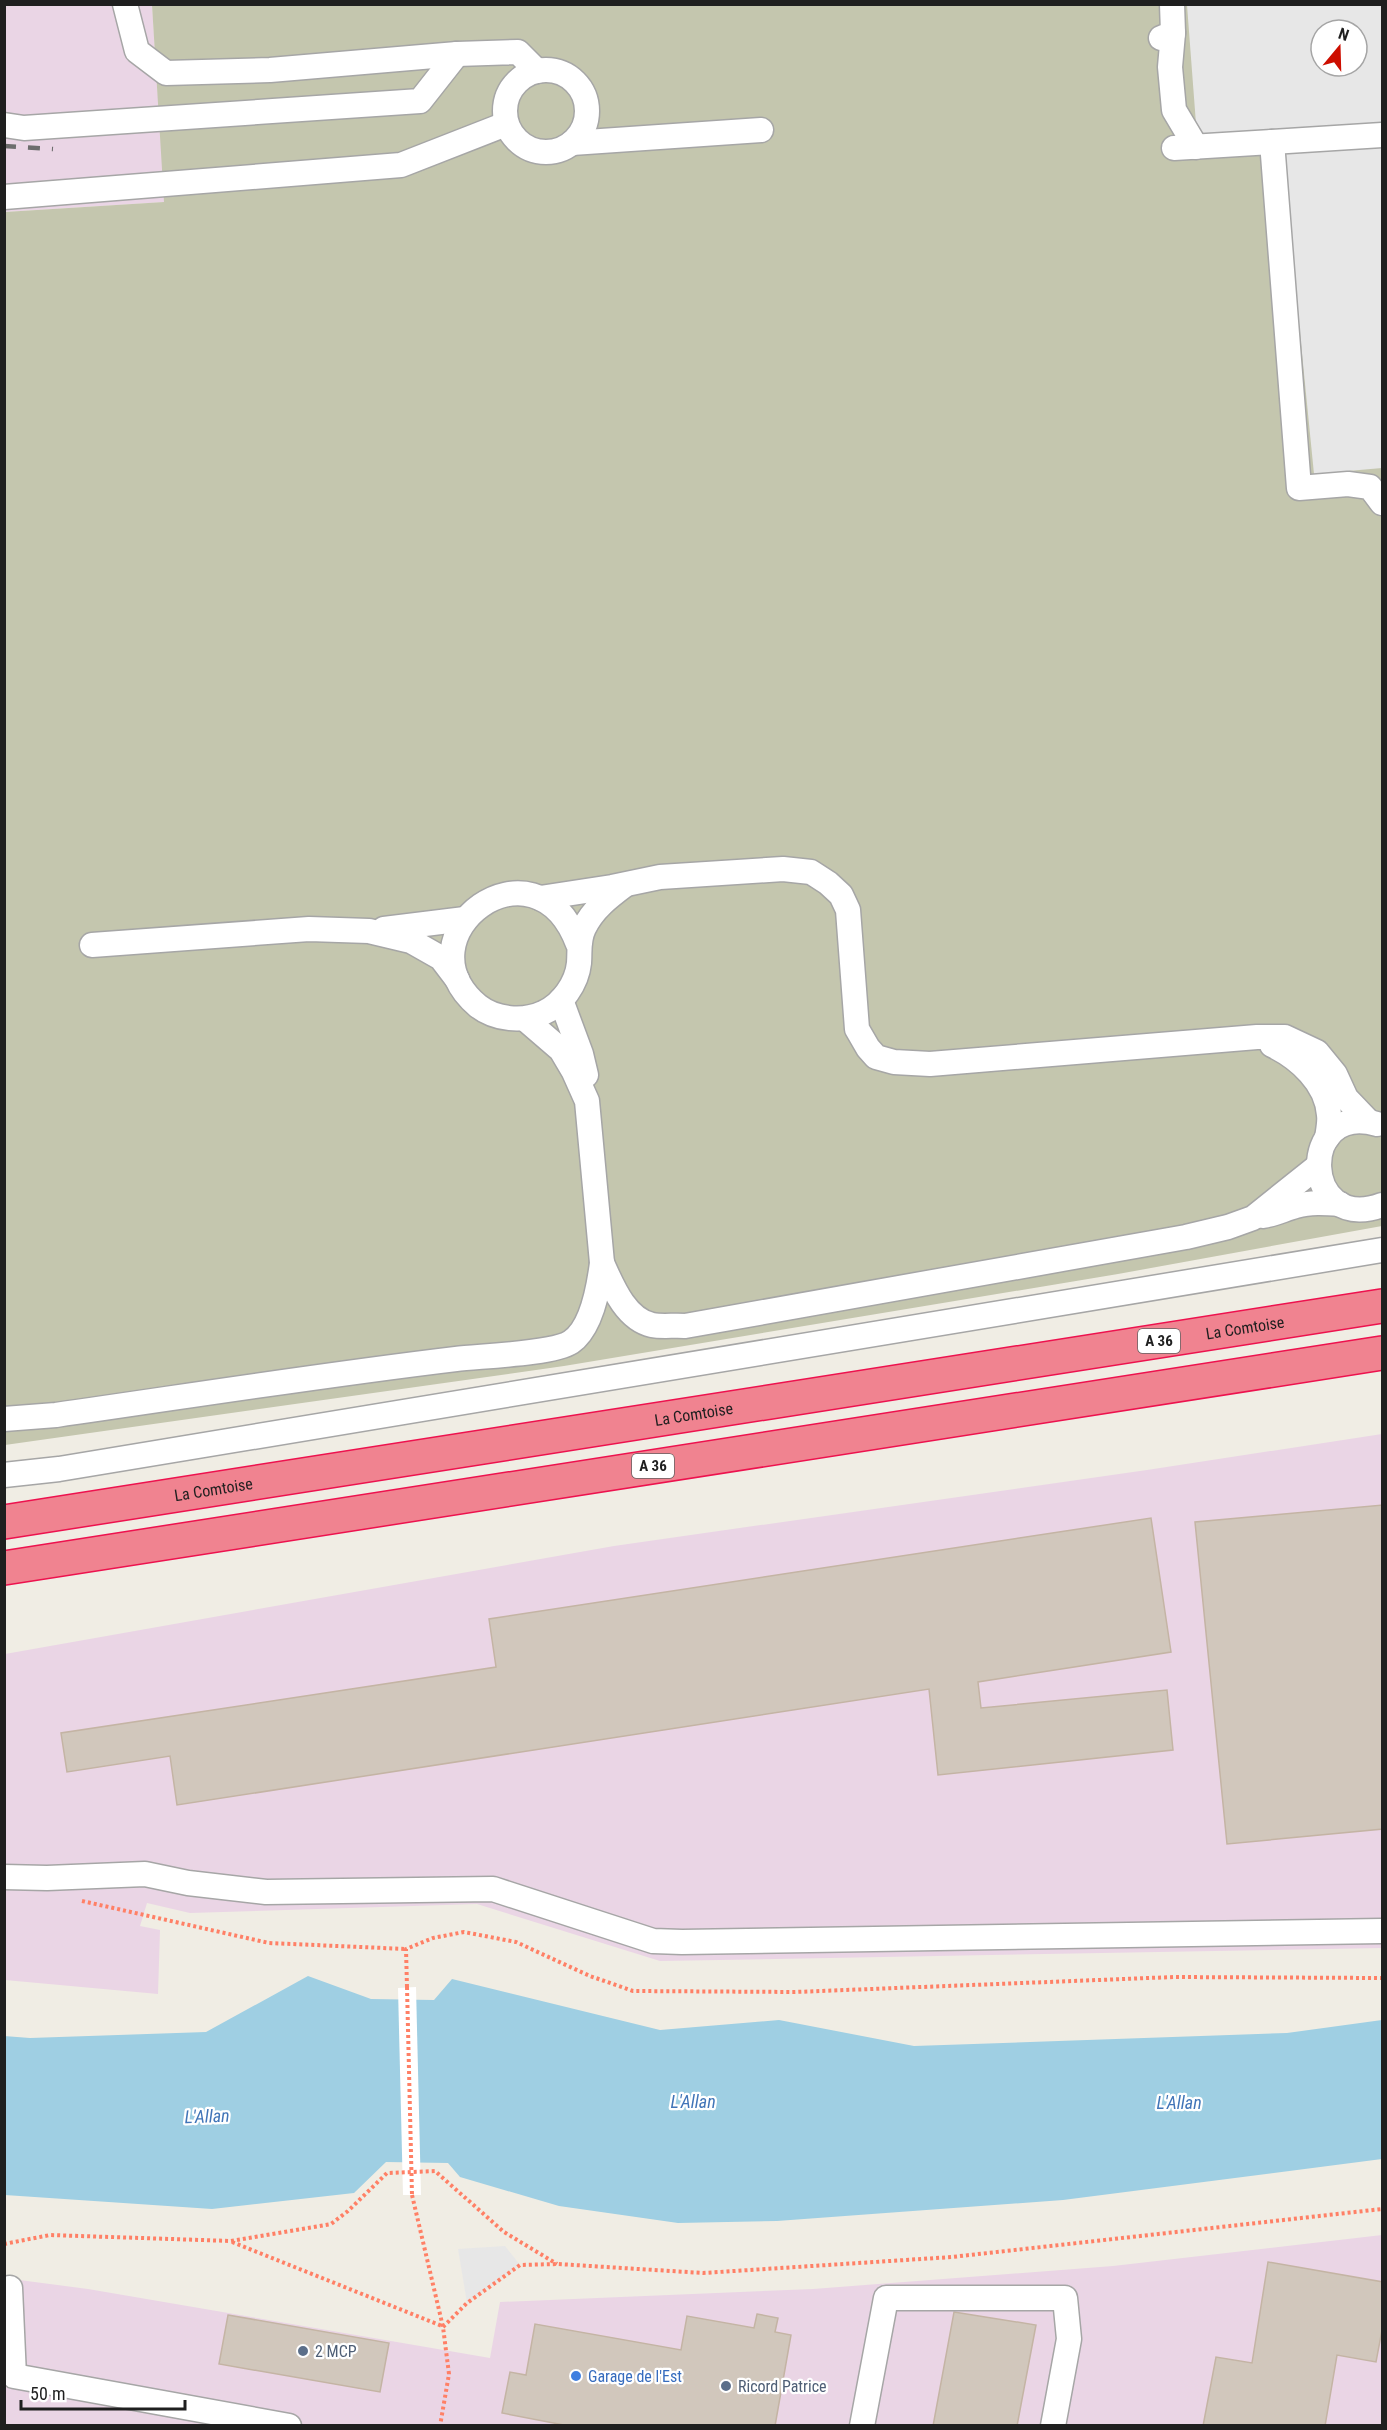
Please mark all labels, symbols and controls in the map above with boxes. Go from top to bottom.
north arrow [1309,18,1369,78]
text: N [1336,24,1351,45]
street label: La Comtoise [1204,1312,1285,1343]
road number: A 36 [1138,1329,1180,1353]
street label: La Comtoise [653,1398,734,1429]
road number: A 36 [632,1454,674,1478]
street label: La Comtoise [173,1474,254,1505]
water label: L'Allan [670,2091,716,2112]
water label: L'Allan [1156,2092,1202,2113]
water label: L'Allan [184,2105,230,2127]
place label: 2 MCP [315,2342,357,2361]
marker: 2 MCP [296,2344,310,2358]
place label: Garage de l'Est [588,2367,682,2386]
marker: Garage de l'Est [569,2369,583,2383]
scale bar [21,2373,184,2411]
place label: Ricord Patrice [738,2377,827,2396]
marker: Ricord Patrice [719,2379,733,2393]
text: 50 m [30,2383,65,2404]

